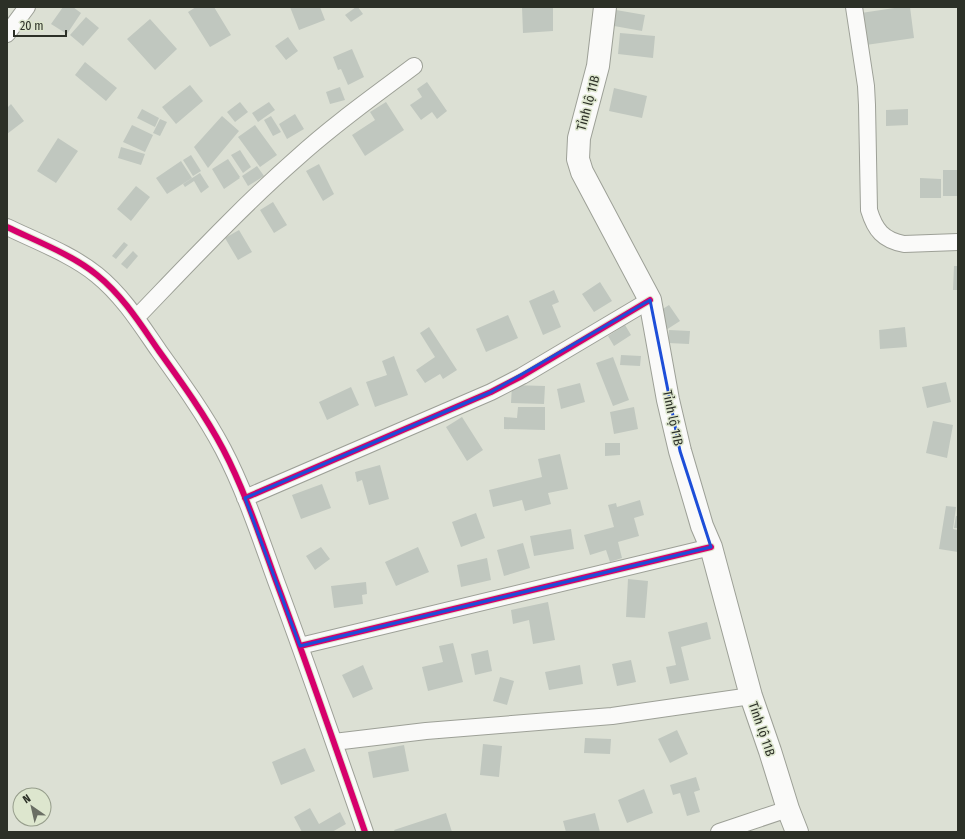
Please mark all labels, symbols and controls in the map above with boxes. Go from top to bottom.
scale bar [14,12,66,38]
text: 20 m [20,19,44,33]
street label: Tỉnh lộ 11B [573,74,603,132]
street label: Tỉnh lộ 11B [660,389,686,447]
street label: Tỉnh lộ 11B [746,700,778,758]
north arrow [12,787,52,827]
text: N [20,792,33,806]

